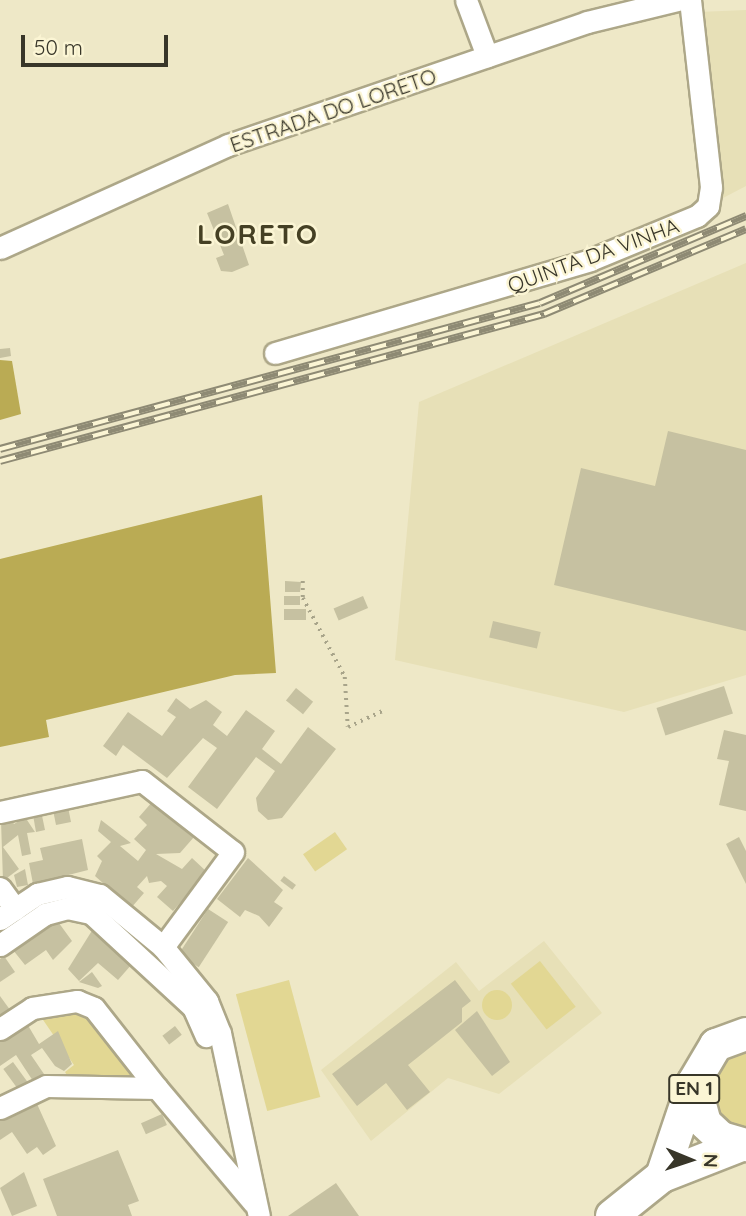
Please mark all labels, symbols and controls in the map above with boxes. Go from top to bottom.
scale bar [24,21,172,65]
text: 50 m [34,34,83,60]
street label: ESTRADA DO LORETO [226,63,440,157]
street label: QUINTA DA VINHA [504,212,682,298]
district label: LORETO [198,217,318,251]
road number: EN 1 [668,1074,720,1105]
north arrow [655,1125,725,1195]
text: N [699,1153,723,1168]

